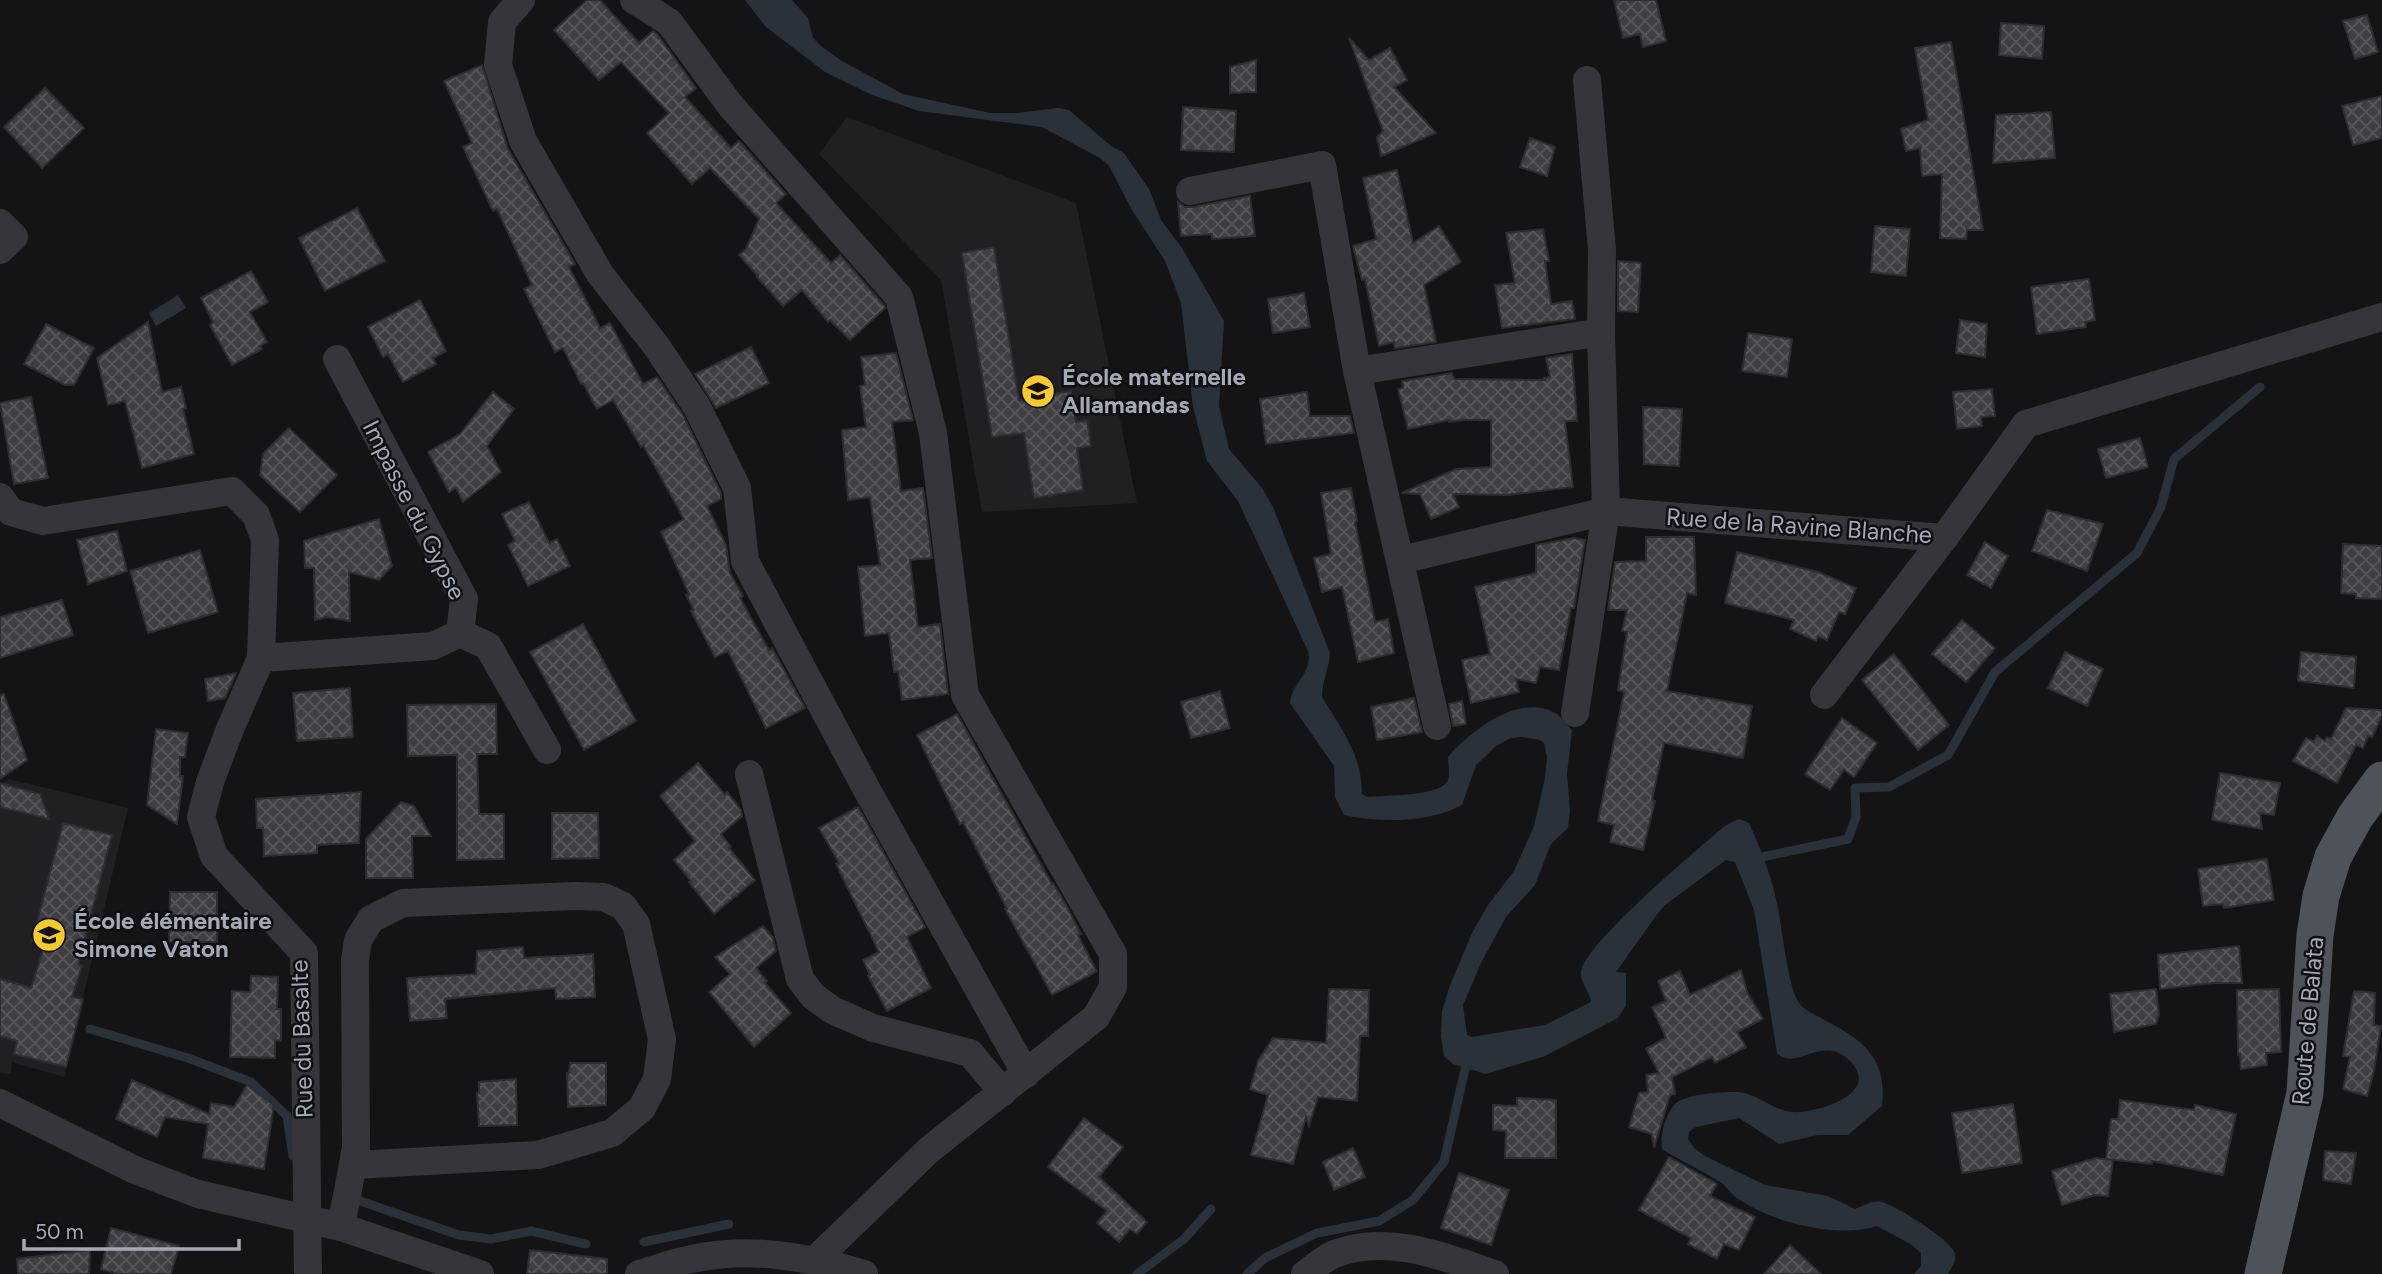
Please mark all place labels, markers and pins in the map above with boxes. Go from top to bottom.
place label: École maternelle Allamandas [1062,362,1246,419]
school or university icon: École maternelle Allamandas [1019,372,1057,410]
place label: École élémentaire Simone Vaton [74,906,272,963]
school or university icon: École élémentaire Simone Vaton [30,916,68,954]

